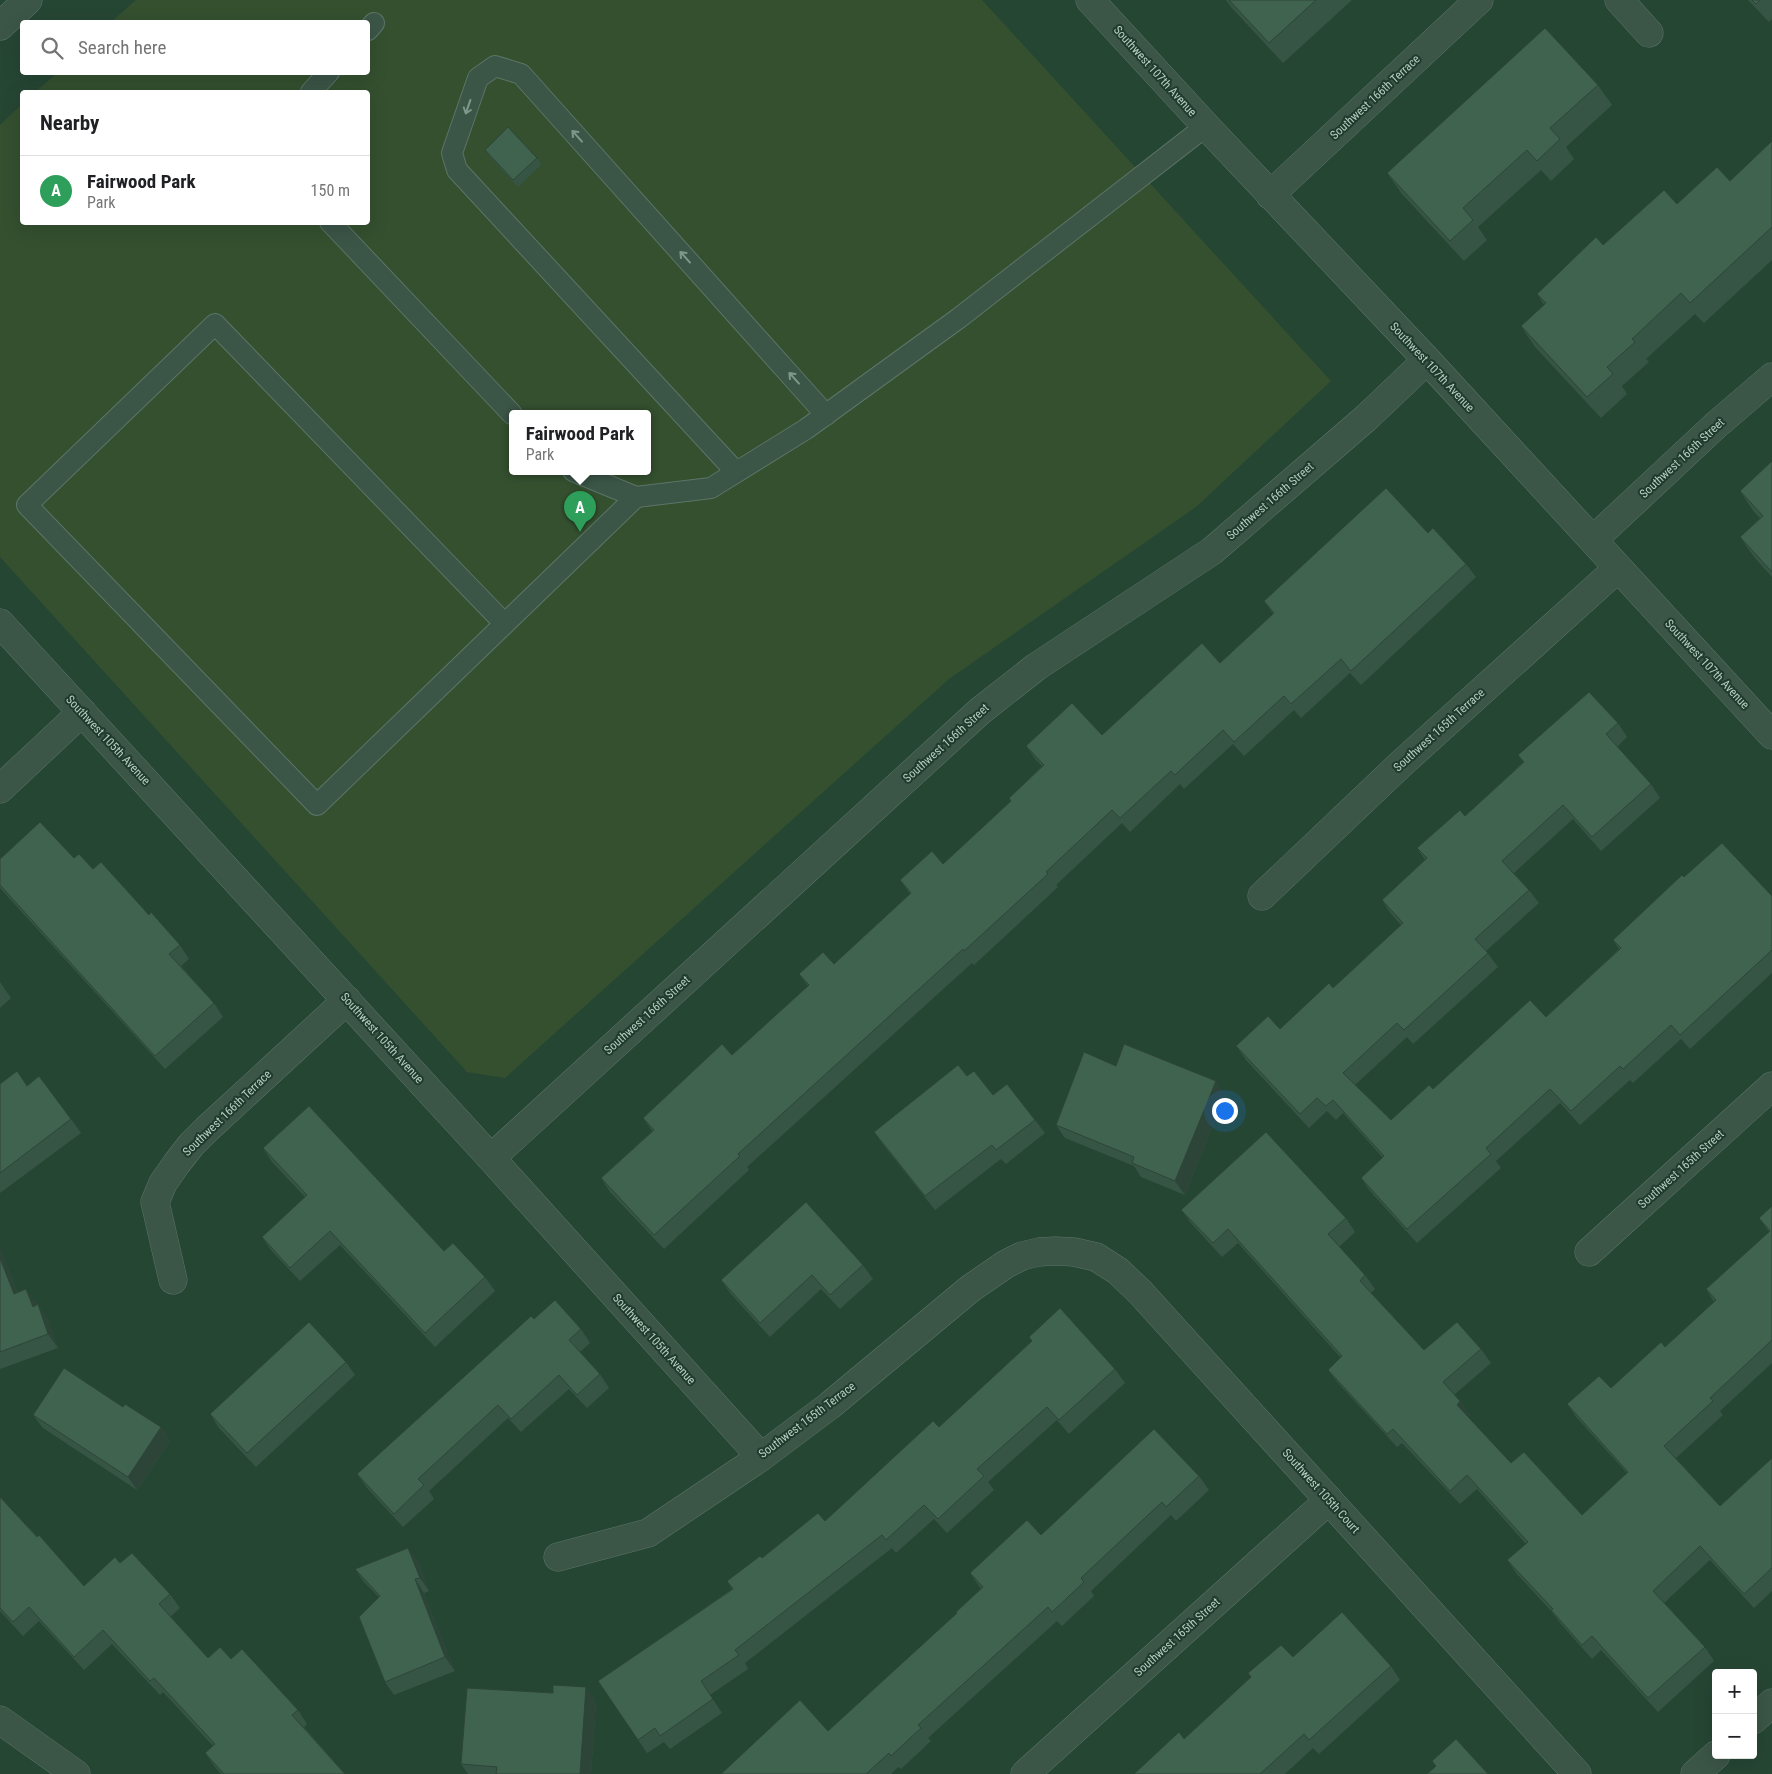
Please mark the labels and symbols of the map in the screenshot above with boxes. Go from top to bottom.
street label: Southwest 107th Avenue [1111,23,1200,119]
street label: Southwest 166th Terrace [1327,52,1423,142]
one-way arrow [463,98,472,114]
one-way arrow [571,130,583,143]
one-way arrow [679,251,691,264]
street label: Southwest 107th Avenue [1387,319,1477,415]
one-way arrow [788,372,799,385]
street label: Southwest 166th Street [1637,415,1728,501]
street label: Southwest 166th Street [1224,459,1317,543]
pin: A [564,491,596,532]
street label: Southwest 107th Avenue [1662,616,1752,712]
street label: Southwest 165th Terrace [1391,685,1488,775]
street label: Southwest 105th Avenue [63,692,153,788]
street label: Southwest 166th Street [900,701,992,785]
street label: Southwest 166th Street [601,973,693,1057]
street label: Southwest 105th Avenue [338,990,427,1086]
street label: Southwest 166th Terrace [180,1067,274,1159]
your location [1212,1098,1238,1124]
street label: Southwest 165th Street [1635,1127,1727,1211]
street label: Southwest 105th Avenue [610,1291,699,1387]
street label: Southwest 165th Terrace [756,1379,858,1461]
street label: Southwest 105th Court [1279,1446,1363,1536]
street label: Southwest 165th Street [1131,1595,1223,1679]

